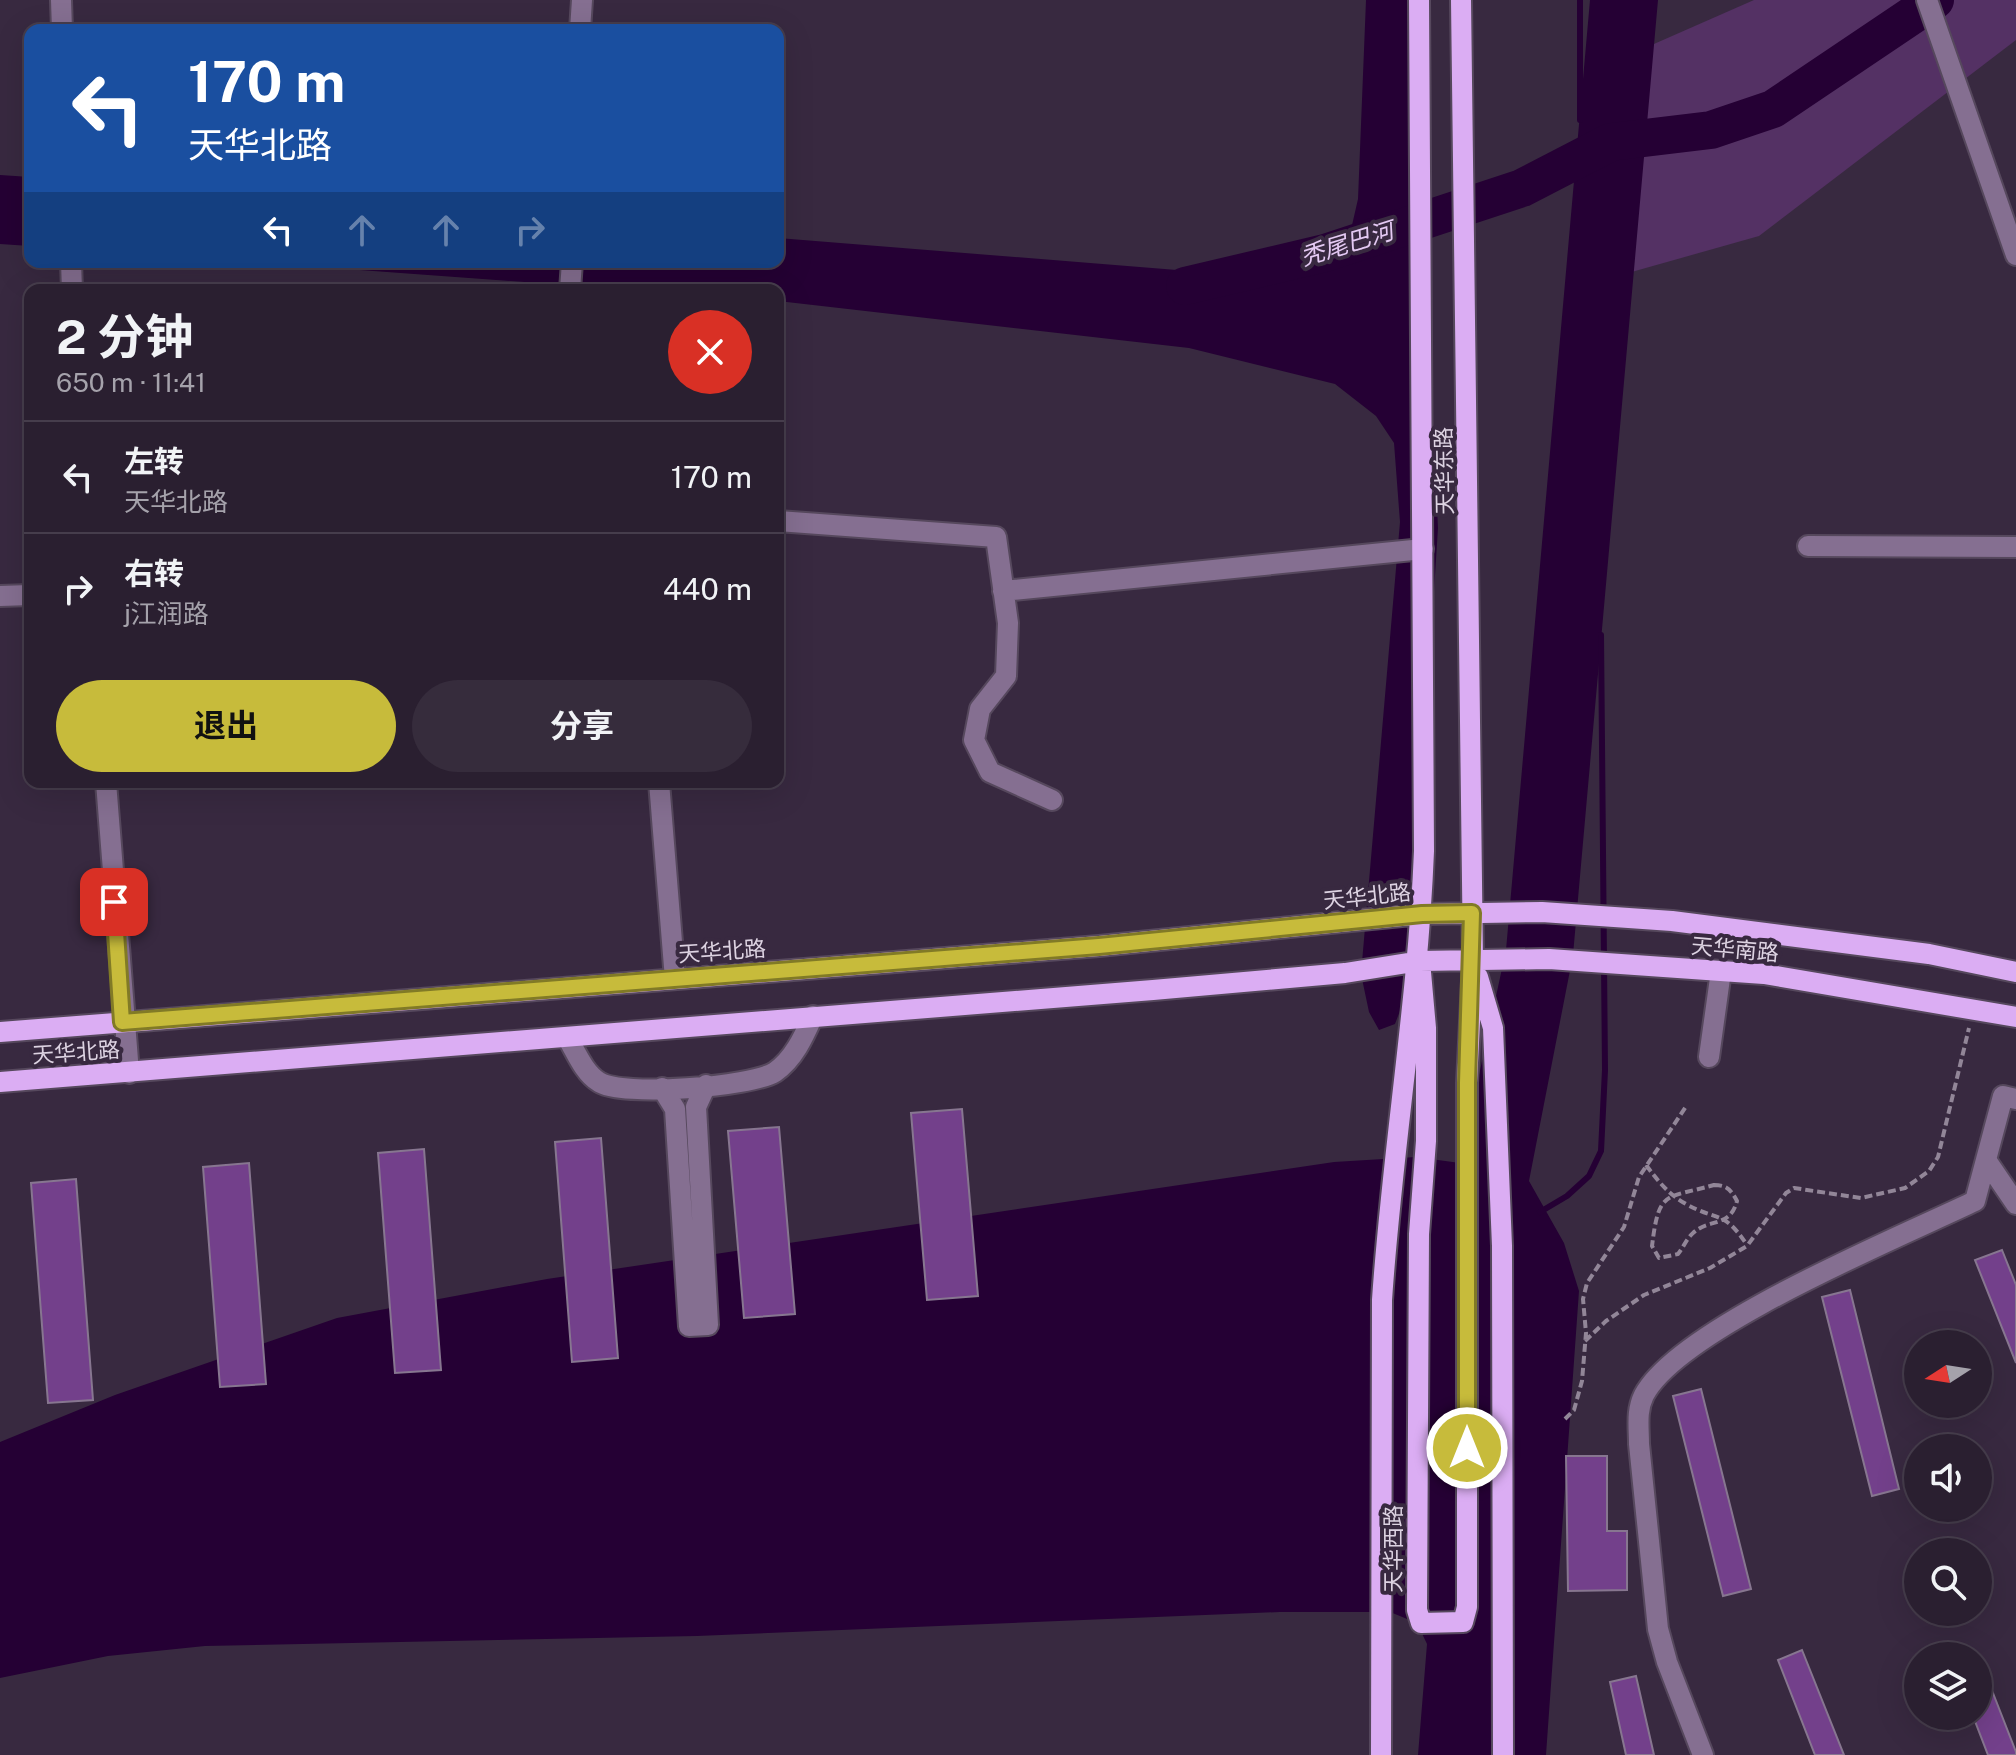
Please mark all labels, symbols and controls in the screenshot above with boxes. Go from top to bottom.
text: 170 m [188,49,345,115]
icon: left [56,56,160,160]
text: 天华北路 [188,124,332,166]
icon: left [256,208,300,252]
icon: ahead [340,208,384,252]
icon: ahead [424,208,468,252]
icon: right [508,208,552,252]
water label: 秃尾巴河 [1297,214,1401,270]
text: 2 分钟 [56,308,193,365]
button: close [668,310,752,394]
text: 650 m · 11:41 [56,367,206,398]
street label: 天华东路 [1430,427,1458,515]
text: 左转 [124,443,184,479]
icon: left [56,455,100,499]
text: 170 m [671,459,752,495]
text: 天华北路 [124,486,228,517]
text: 右转 [124,555,184,591]
icon: right [56,567,100,611]
text: 440 m [663,571,752,607]
text: j江润路 [124,598,209,629]
button: 退出 [56,680,396,772]
button: 分享 [412,680,752,772]
pin [80,868,148,936]
street label: 天华北路 [1322,878,1412,914]
icon: arrive [92,880,136,924]
street label: 天华南路 [1690,932,1780,966]
street label: 天华北路 [677,935,767,967]
street label: 天华北路 [31,1036,121,1068]
north arrow [1904,1330,1992,1418]
map controls [1904,1330,1992,1730]
position arrow [1425,1406,1509,1490]
button: sound [1904,1434,1992,1522]
street label: 天华西路 [1380,1505,1406,1593]
button: search [1904,1538,1992,1626]
button: layers [1904,1642,1992,1730]

